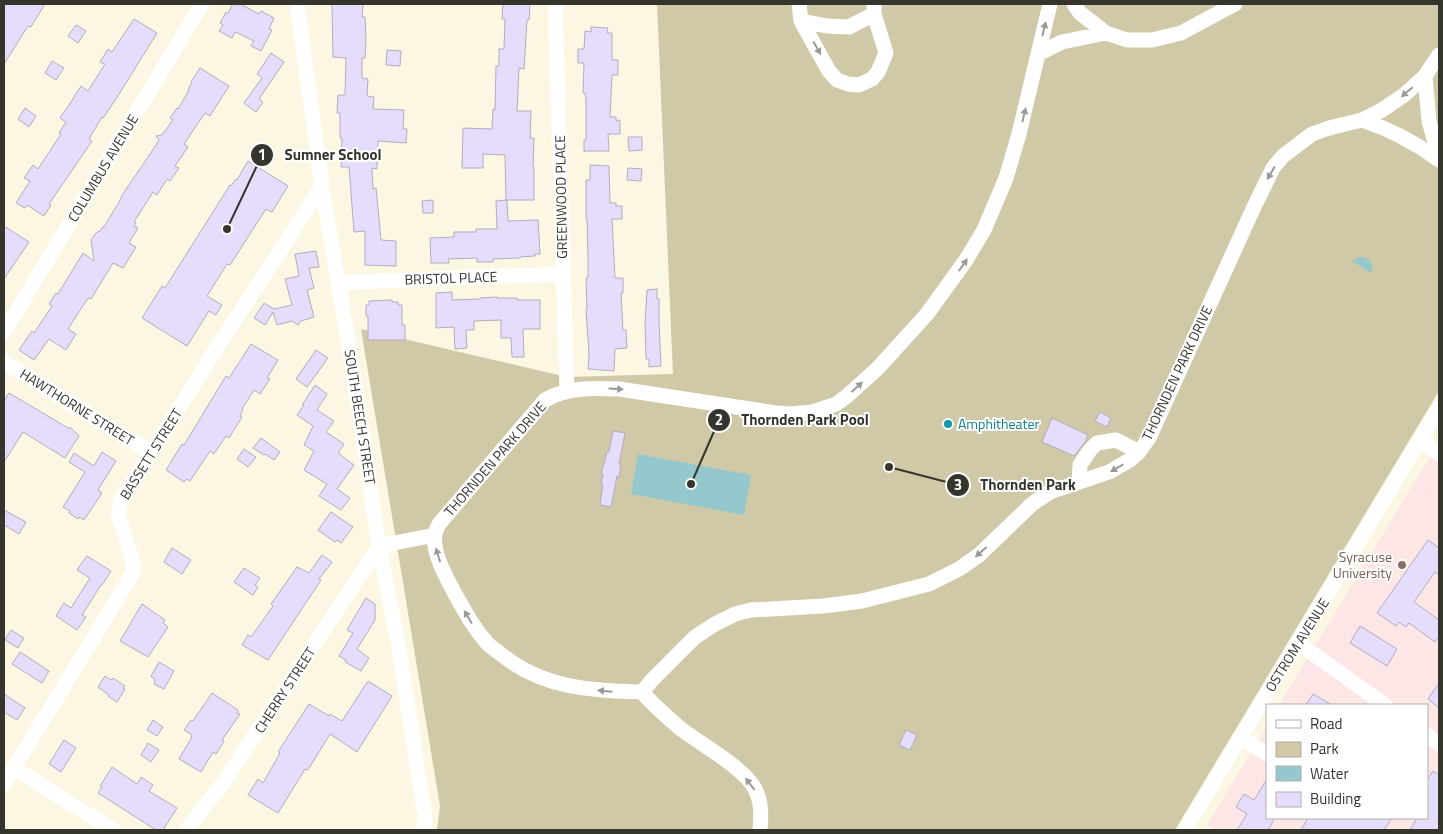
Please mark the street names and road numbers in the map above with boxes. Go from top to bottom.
street label: COLUMBUS AVENUE [62,110,143,226]
street label: GREENWOOD PLACE [549,135,572,259]
street label: BRISTOL PLACE [404,265,498,290]
street label: THORNDEN PARK DRIVE [1136,302,1217,444]
street label: SOUTH BEECH STREET [339,348,382,487]
street label: HAWTHORNE STREET [16,363,139,451]
street label: THORNDEN PARK DRIVE [439,396,551,521]
street label: BASSETT STREET [114,404,187,503]
street label: OSTROM AVENUE [1259,594,1334,696]
street label: CHERRY STREET [249,642,321,737]

